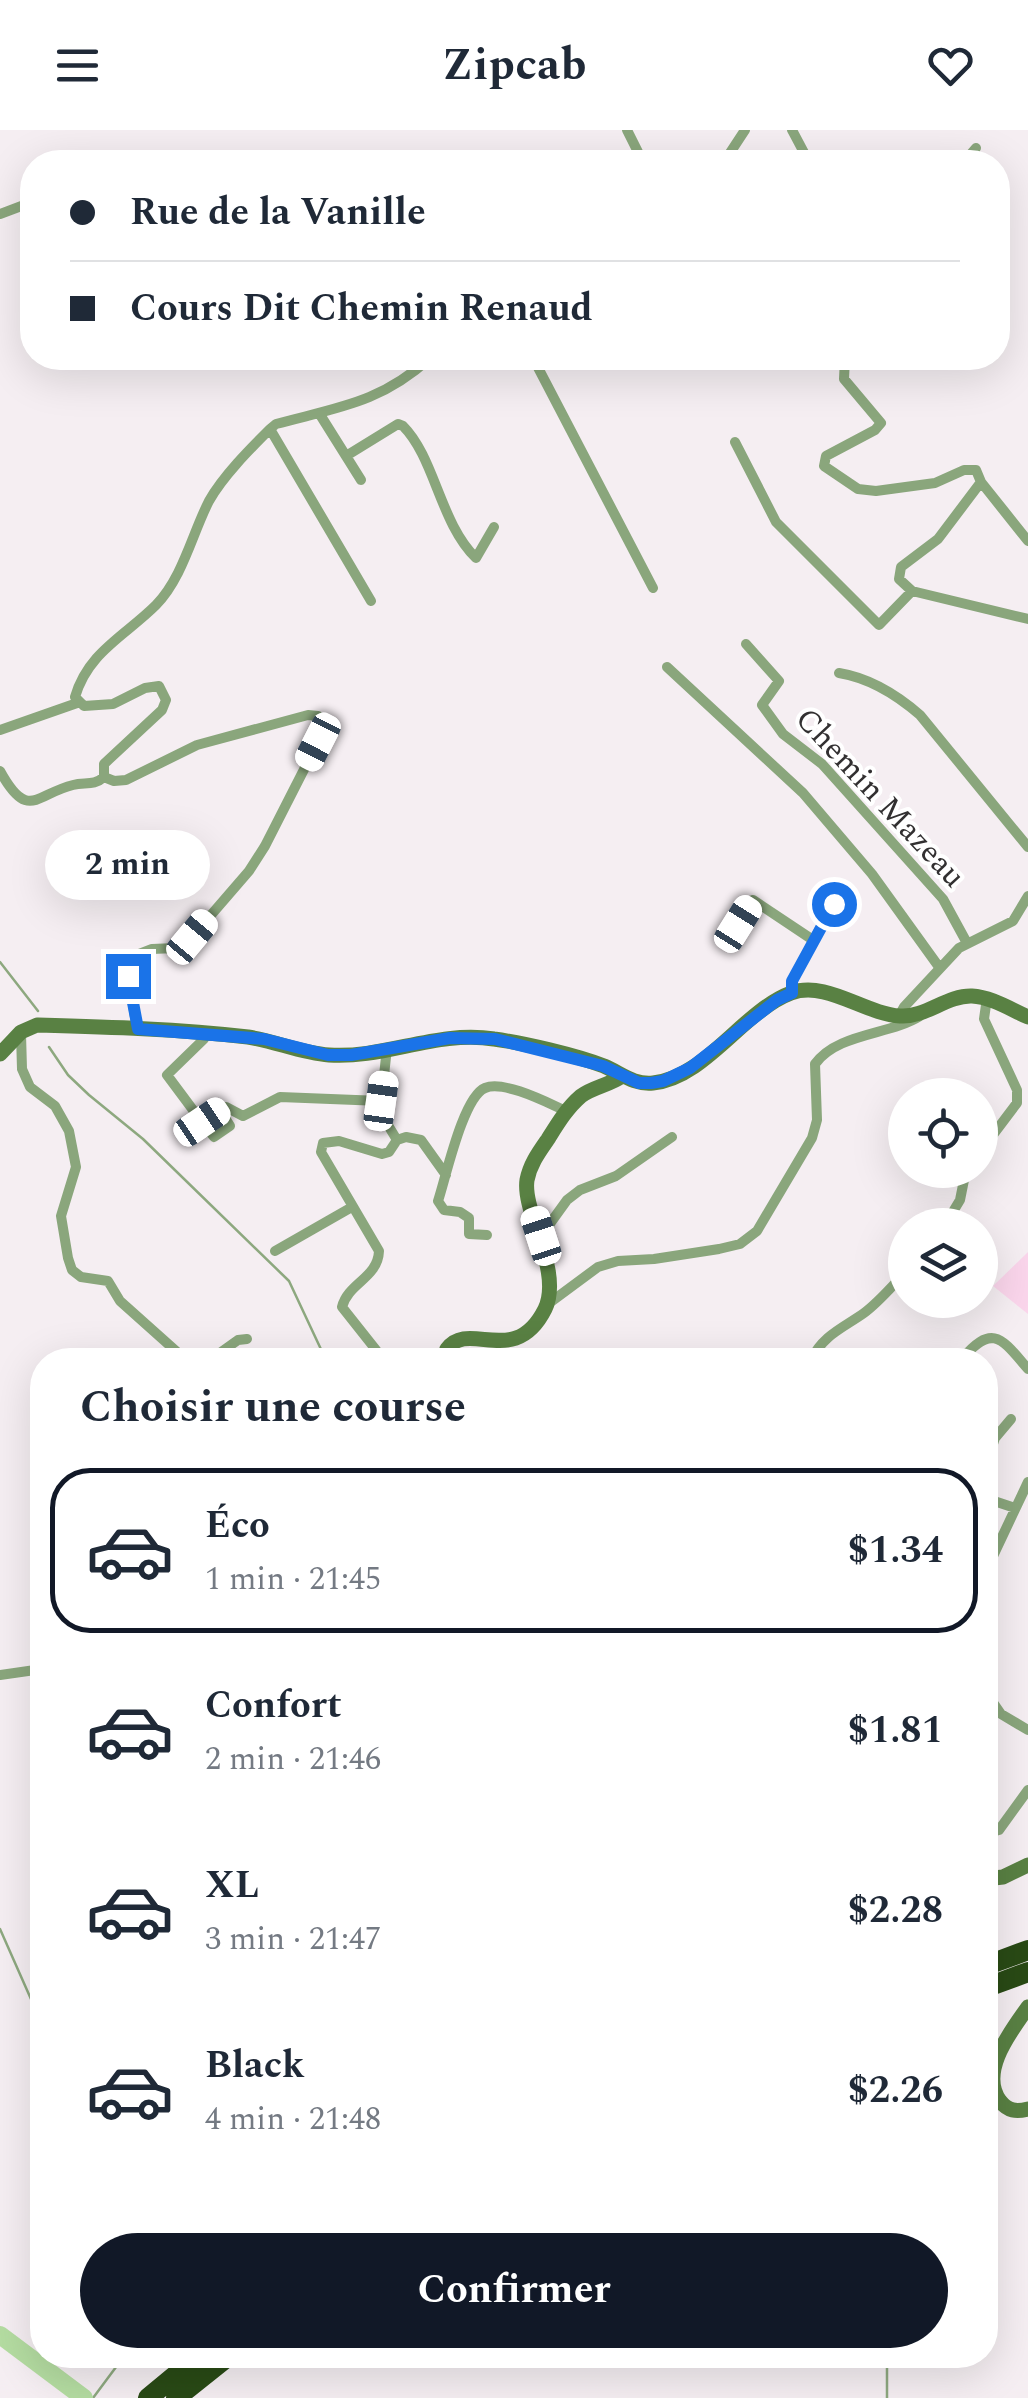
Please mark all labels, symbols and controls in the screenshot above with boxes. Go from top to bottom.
text: Zipcab [442,31,586,100]
icon: menu [50,38,105,93]
icon: heart [923,38,978,93]
text: Rue de la Vanille [130,184,426,242]
text: Cours Dit Chemin Renaud [130,280,593,338]
street label: Chemin Mazeau [783,697,977,899]
car [291,708,345,776]
callout: 2 min [46,831,210,901]
text: 2 min [85,840,170,889]
route start [812,882,857,927]
car [709,891,767,957]
car [161,904,223,970]
route end [106,954,151,999]
car [362,1069,400,1133]
map controls [888,1078,998,1318]
button: locate [888,1078,998,1188]
car [169,1093,235,1151]
car [517,1203,565,1269]
button: layers [888,1208,998,1318]
text: Choisir une course [80,1373,466,1442]
text: Éco [205,1497,270,1555]
icon: car [85,1506,175,1596]
text: $1.34 [848,1522,943,1580]
text: 1 min · 21:45 [205,1555,381,1604]
text: Confort [205,1677,342,1735]
icon: car [85,1686,175,1776]
text: $1.81 [848,1702,943,1760]
text: 2 min · 21:46 [205,1735,381,1784]
text: XL [205,1857,259,1915]
icon: car [85,1866,175,1956]
text: $2.28 [848,1882,943,1940]
text: 3 min · 21:47 [205,1915,381,1964]
text: Black [205,2037,305,2095]
icon: car [85,2046,175,2136]
text: $2.26 [848,2062,943,2120]
text: 4 min · 21:48 [205,2095,381,2144]
button: Confirmer [80,2233,948,2348]

